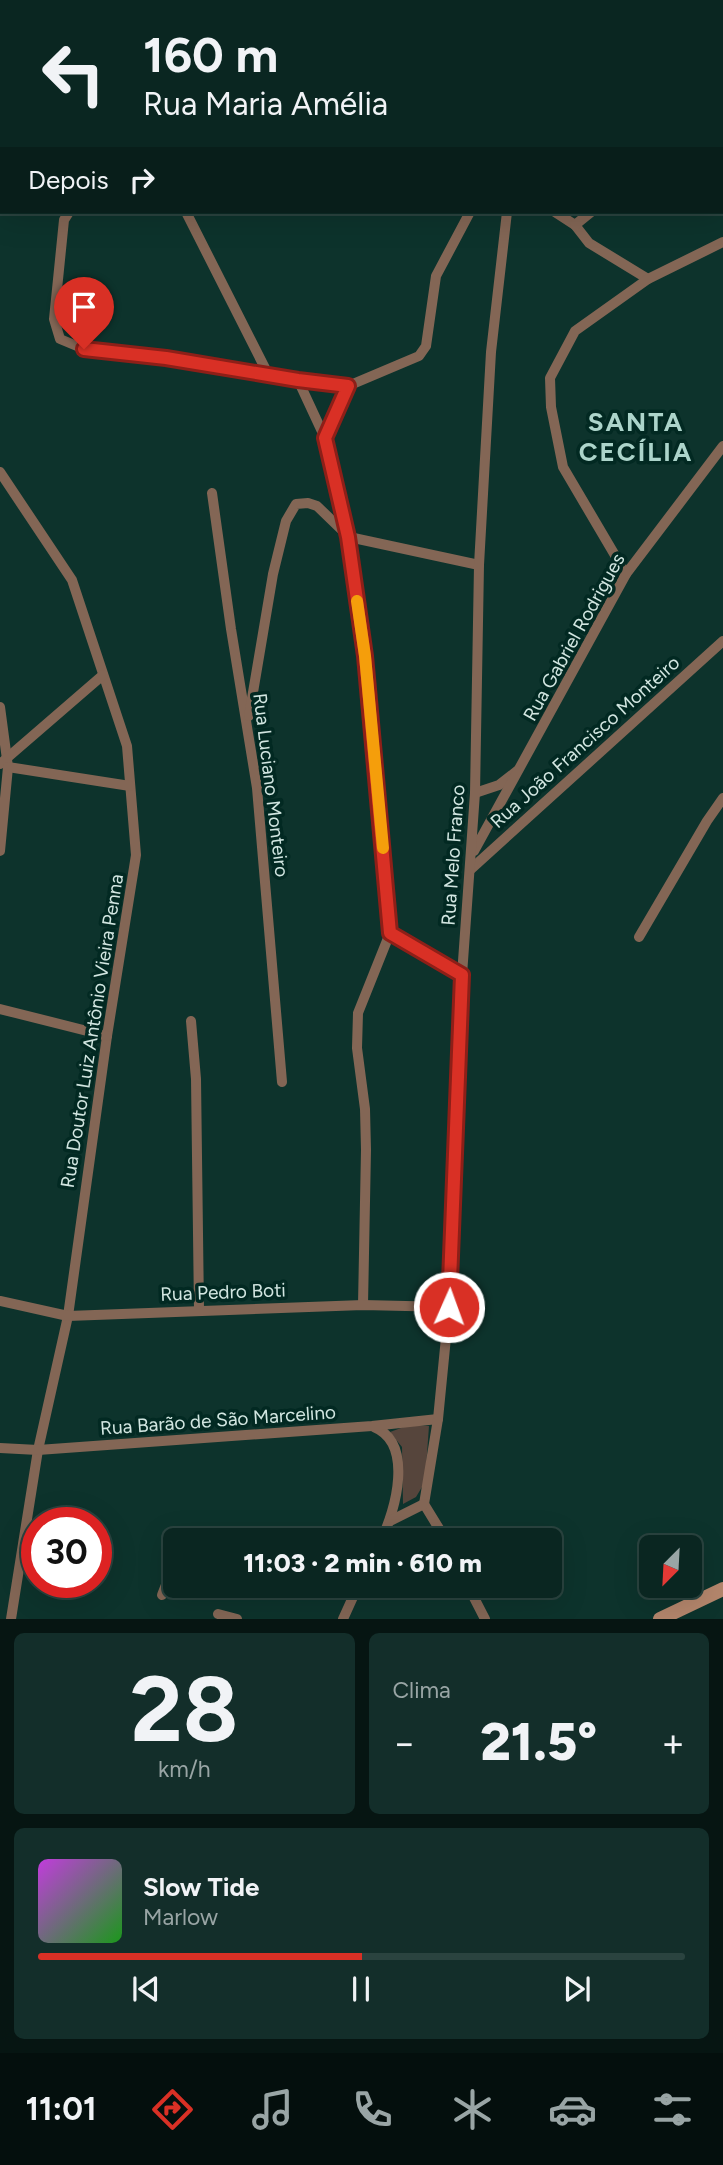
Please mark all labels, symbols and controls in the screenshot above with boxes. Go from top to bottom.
text: 160 m [143,25,278,84]
icon: left [28,28,119,119]
text: Rua Maria Amélia [143,85,388,123]
icon: right [123,161,161,199]
text: Depois [28,164,109,196]
pin [54,277,114,349]
icon: arrive [65,288,103,326]
district label: SANTA CECÍLIA [579,406,693,468]
street label: Rua Gabriel Rodrigues [518,549,630,725]
street label: Rua João Francisco Monteiro [486,651,684,833]
street label: Rua Luciano Monteiro [248,692,294,878]
street label: Rua Melo Franco [437,784,469,926]
street label: Rua Doutor Luiz Antônio Vieira Penna [56,872,128,1190]
position arrow [412,1270,486,1344]
street label: Rua Pedro Boti [160,1278,286,1306]
street label: Rua Barão de São Marcelino [99,1400,337,1440]
speed limit sign: 30 [21,1507,112,1598]
north arrow [639,1535,702,1598]
map controls [639,1535,702,1598]
text: 11:03 · 2 min · 610 m [243,1547,482,1579]
text: 28 [130,1655,238,1764]
text: Clima [393,1676,451,1704]
text: 21.5° [480,1711,597,1773]
text: − [393,1720,416,1766]
text: + [661,1720,685,1766]
text: km/h [158,1755,211,1783]
text: Slow Tide [143,1871,259,1903]
text: Marlow [143,1903,218,1931]
icon: previous [127,1970,165,2008]
icon: pause [342,1970,380,2008]
icon: next [558,1970,596,2008]
icon: directions [148,2085,197,2134]
icon: music [248,2085,297,2134]
icon: phone [348,2085,397,2134]
icon: climate [448,2085,497,2134]
icon: car [548,2085,597,2134]
icon: filters [648,2085,697,2134]
text: 11:01 [26,2090,96,2128]

